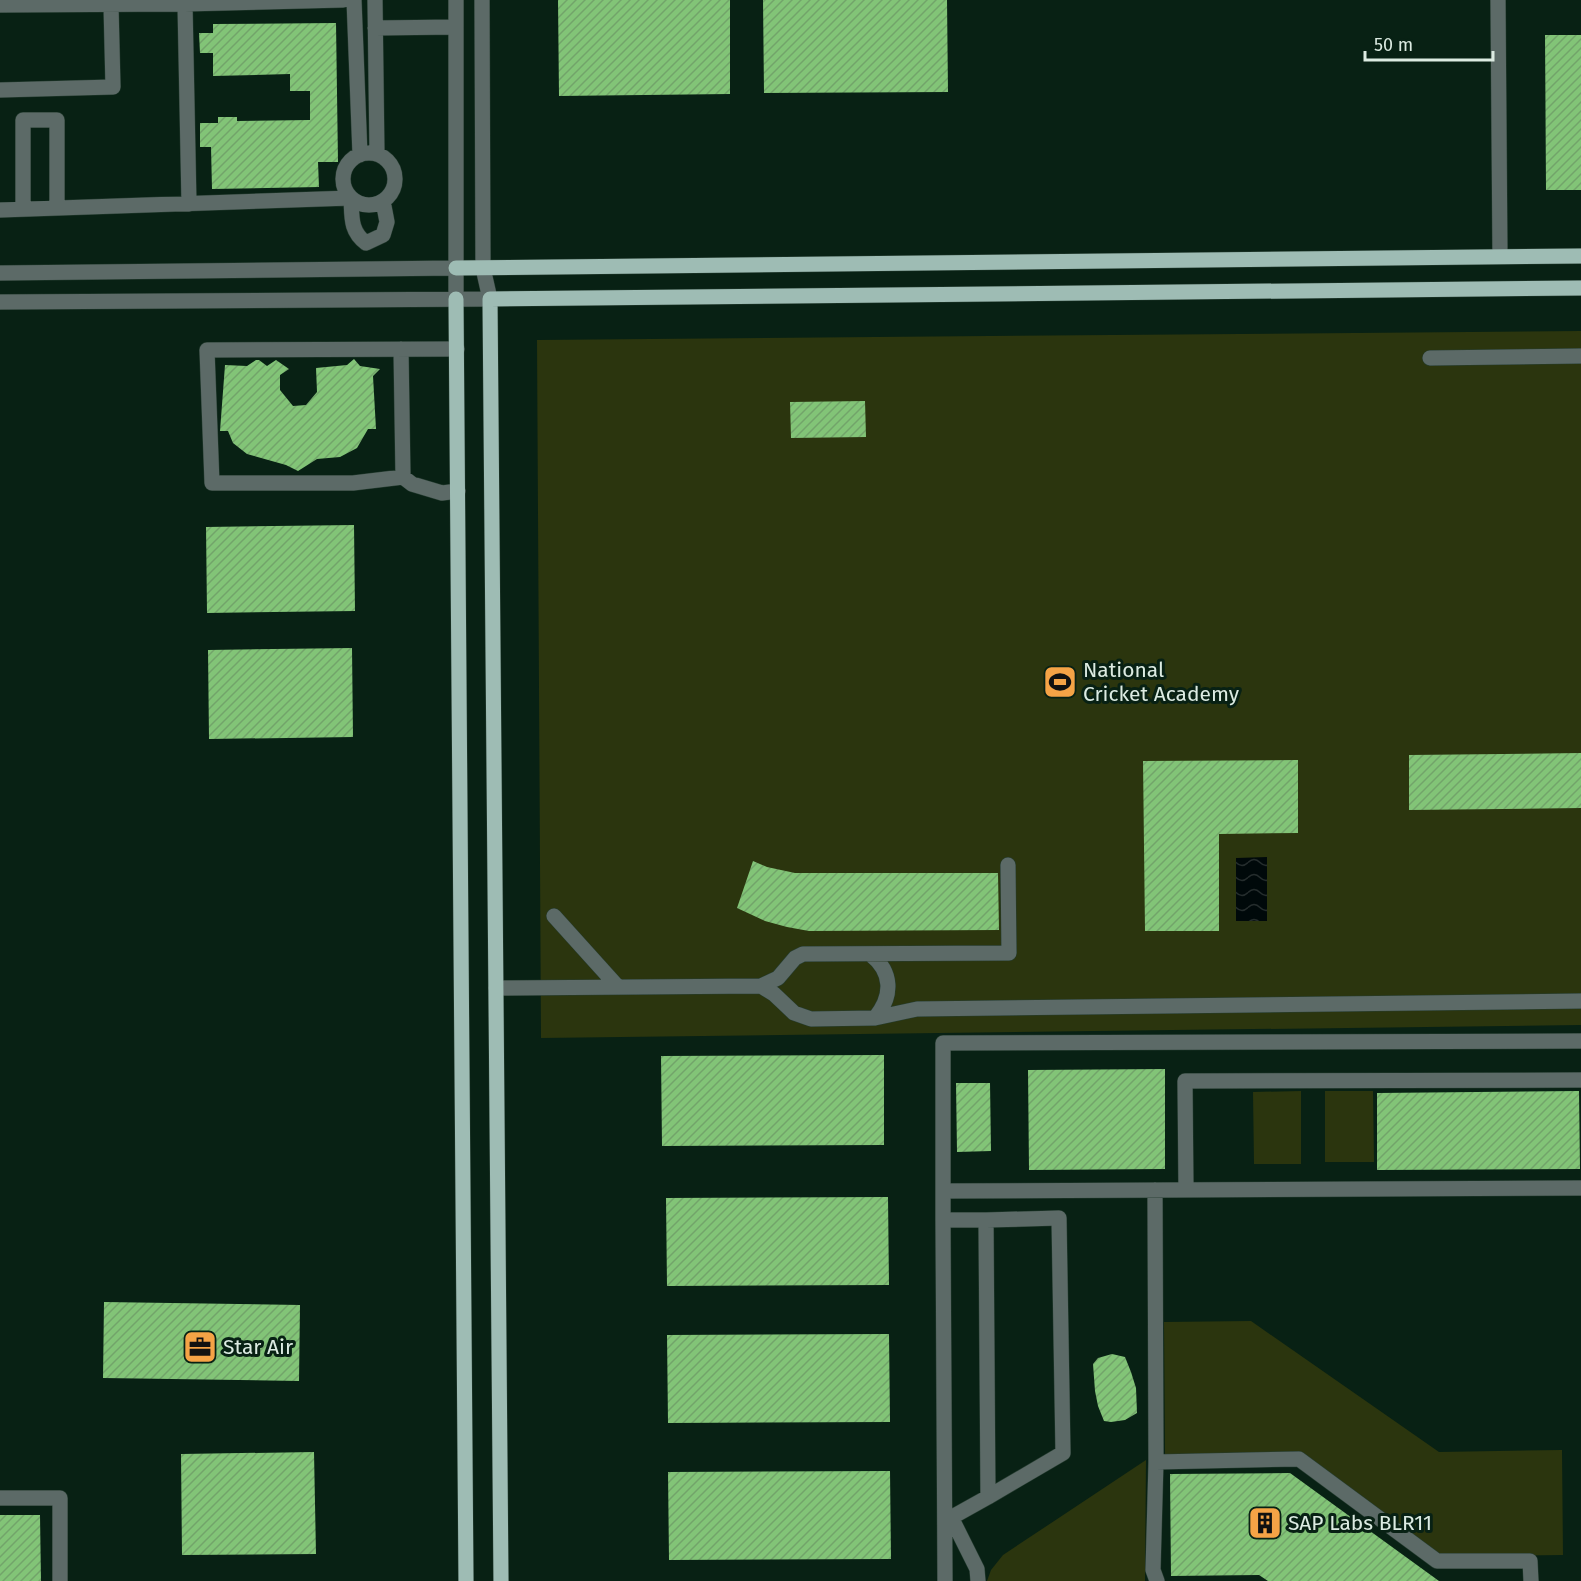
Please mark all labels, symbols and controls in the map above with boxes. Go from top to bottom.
scale bar [1365,24,1492,62]
text: 50 m [1374,34,1413,56]
place label: National Cricket Academy [1083,657,1240,707]
sports icon: National Cricket Academy [1042,664,1078,700]
office icon: Star Air [182,1329,218,1365]
place label: Star Air [223,1334,293,1360]
building icon: SAP Labs BLR11 [1247,1505,1283,1541]
place label: SAP Labs BLR11 [1288,1510,1432,1536]

